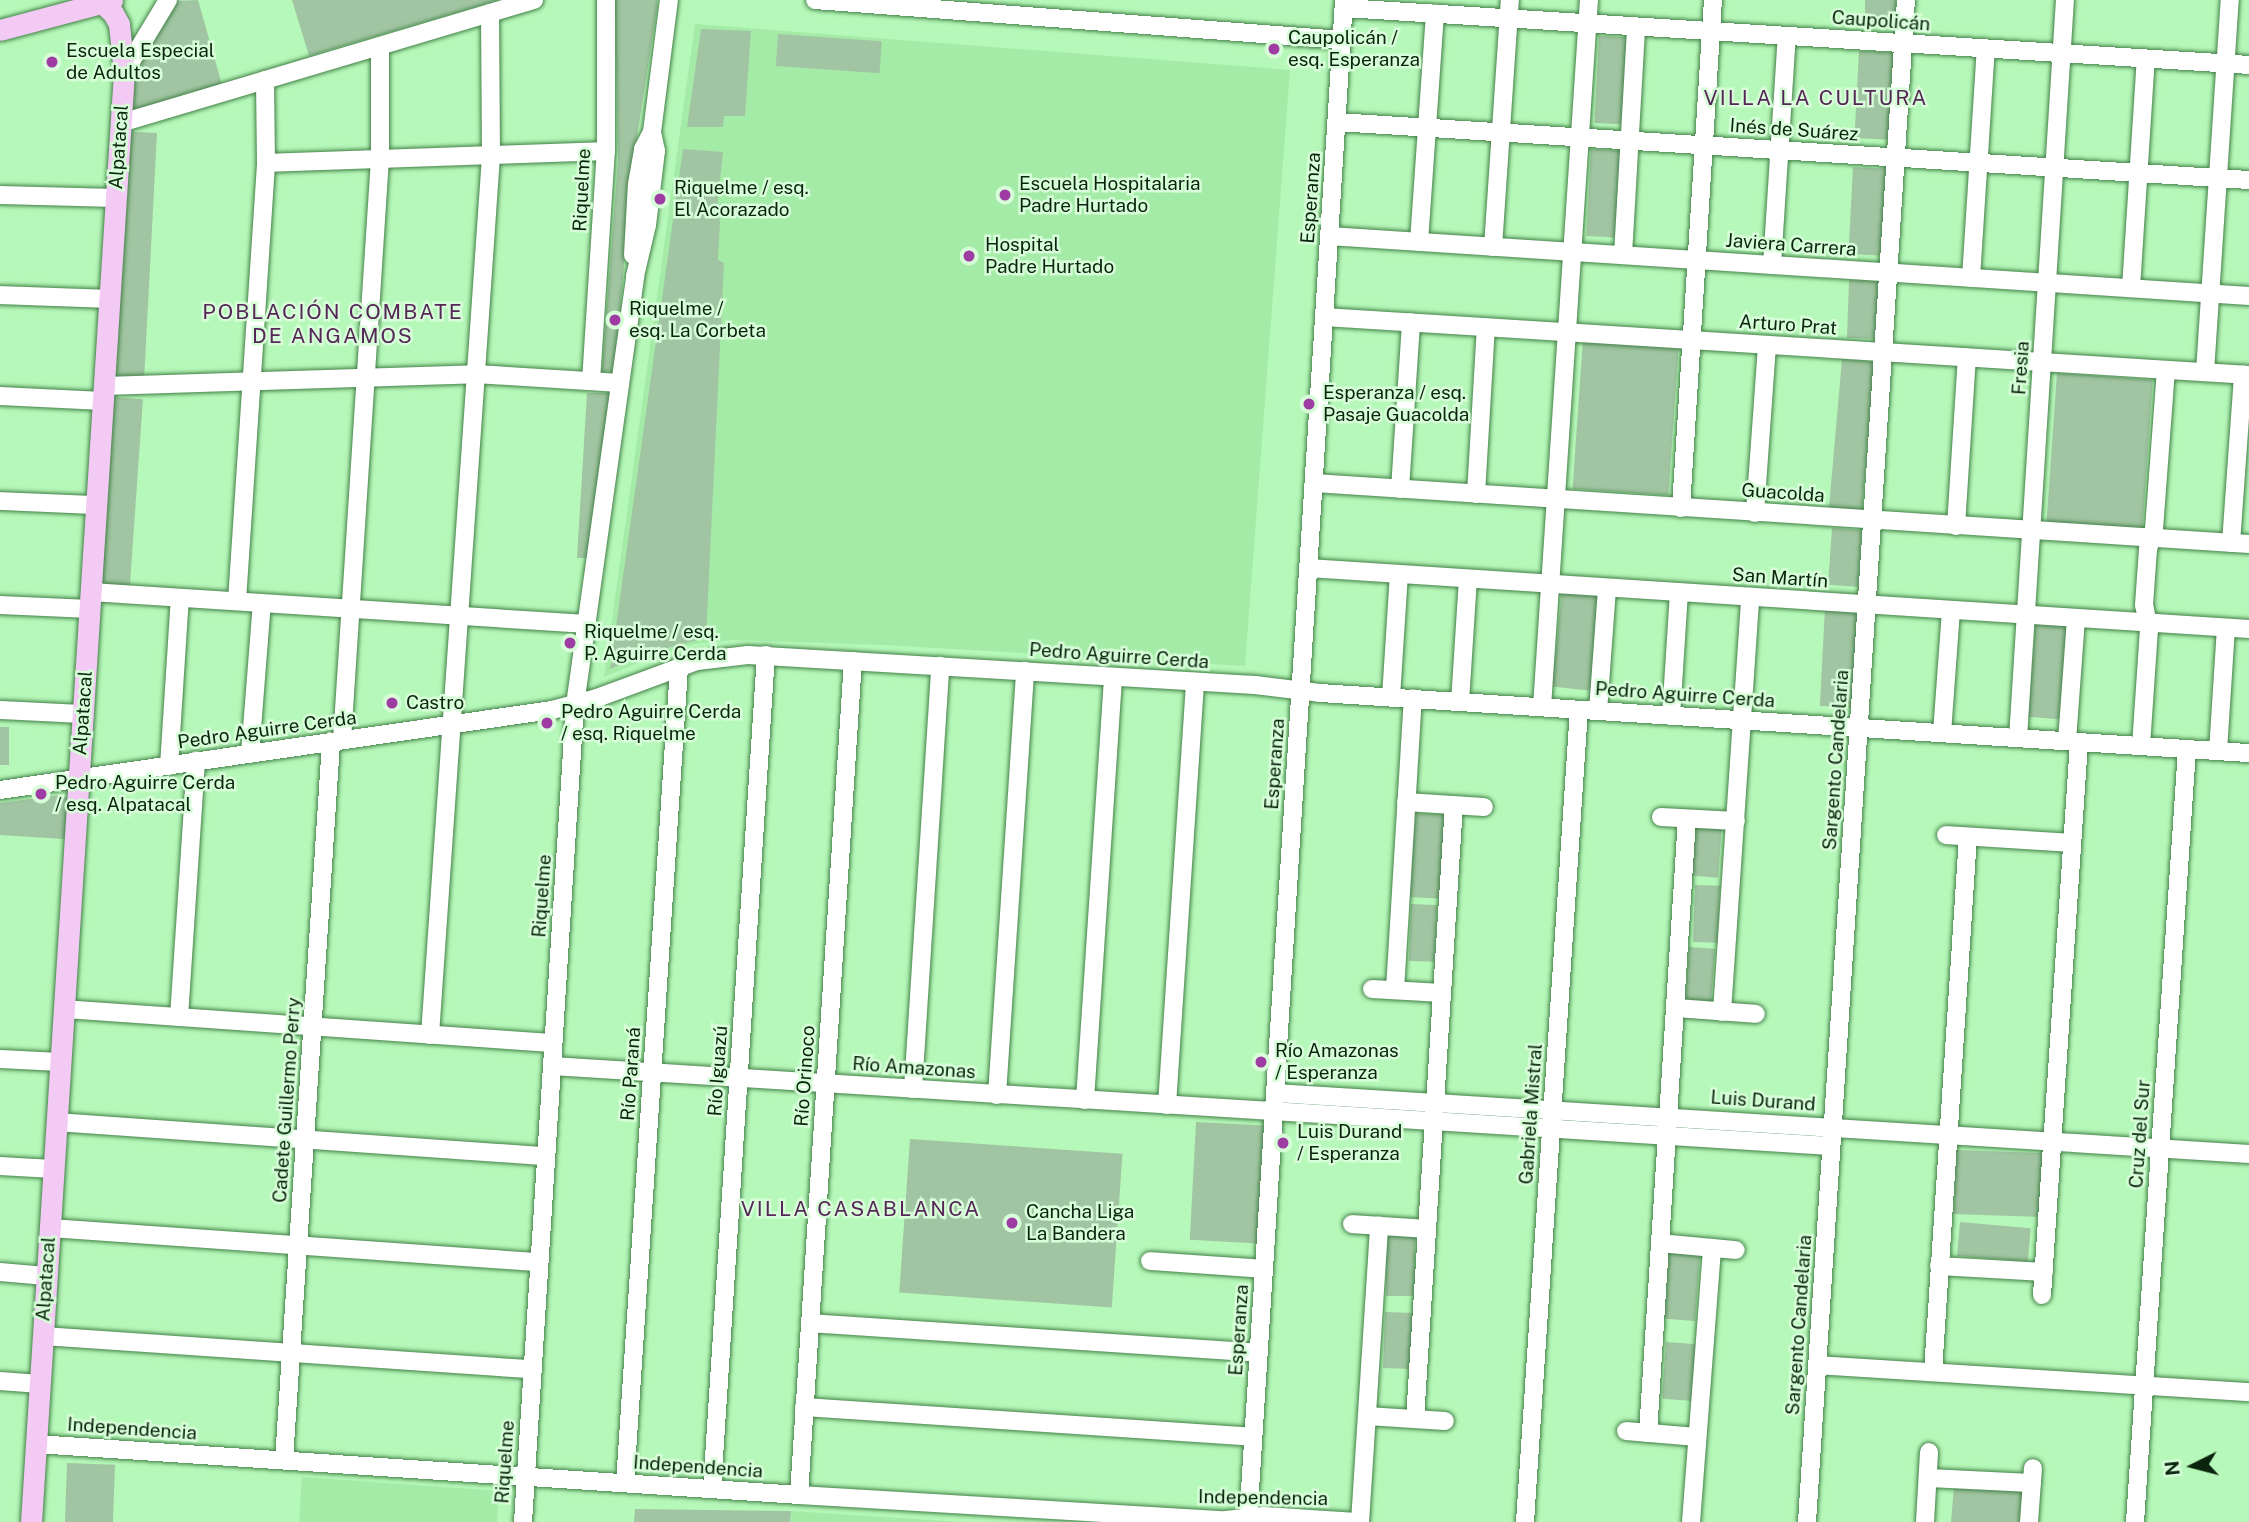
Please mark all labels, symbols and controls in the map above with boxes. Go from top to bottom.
street label: Caupolicán [1831,6,1931,36]
place label: Caupolicán / esq. Esperanza [1288,27,1420,71]
place label: Escuela Especial de Adultos [66,40,215,84]
marker: Caupolicán / esq. Esperanza [1266,41,1282,57]
marker: Escuela Especial de Adultos [44,54,60,70]
district label: VILLA LA CULTURA [1706,85,1926,111]
street label: Alpatacal [105,104,133,190]
street label: Inés de Suárez [1729,114,1859,146]
street label: Riquelme [568,148,596,232]
street label: Esperanza [1296,152,1326,244]
place label: Escuela Hospitalaria Padre Hurtado [1019,173,1200,217]
place label: Riquelme / esq. El Acorazado [674,177,809,221]
marker: Escuela Hospitalaria Padre Hurtado [997,187,1013,203]
marker: Riquelme / esq. El Acorazado [652,191,668,207]
street label: Javiera Carrera [1725,229,1857,261]
place label: Hospital Padre Hurtado [985,234,1114,278]
marker: Hospital Padre Hurtado [959,246,979,266]
place label: Riquelme / esq. La Corbeta [629,298,766,342]
district label: POBLACIÓN COMBATE DE ANGAMOS [204,299,462,349]
street label: Arturo Prat [1738,310,1838,340]
marker: Riquelme / esq. La Corbeta [607,312,623,328]
street label: Fresia [2008,340,2034,396]
place label: Esperanza / esq. Pasaje Guacolda [1323,382,1469,426]
marker: Esperanza / esq. Pasaje Guacolda [1301,396,1317,412]
street label: Guacolda [1741,479,1825,507]
street label: San Martín [1731,563,1829,593]
place label: Riquelme / esq. P. Aguirre Cerda [584,621,727,665]
marker: Riquelme / esq. P. Aguirre Cerda [562,635,578,651]
street label: Pedro Aguirre Cerda [1028,638,1210,674]
street label: Sargento Candelaria [1818,669,1854,851]
street label: Alpatacal [69,670,97,756]
street label: Pedro Aguirre Cerda [1594,677,1776,713]
place label: Castro [406,692,464,714]
marker: Castro [384,695,400,711]
place label: Pedro Aguirre Cerda / esq. Riquelme [561,701,742,745]
street label: Pedro Aguirre Cerda [176,706,358,754]
marker: Pedro Aguirre Cerda / esq. Riquelme [539,715,555,731]
street label: Esperanza [1260,718,1290,810]
place label: Pedro Aguirre Cerda / esq. Alpatacal [55,772,236,816]
marker: Pedro Aguirre Cerda / esq. Alpatacal [33,786,49,802]
street label: Riquelme [528,854,556,938]
street label: Cadete Guillermo Perry [268,996,306,1204]
street label: Río Iguazú [703,1025,733,1117]
street label: Río Orinoco [790,1025,820,1127]
street label: Río Paraná [616,1026,646,1122]
place label: Río Amazonas / Esperanza [1275,1040,1399,1084]
street label: Gabriela Mistral [1515,1043,1547,1185]
street label: Río Amazonas [851,1052,977,1084]
marker: Río Amazonas / Esperanza [1253,1054,1269,1070]
street label: Cruz del Sur [2125,1079,2155,1189]
street label: Luis Durand [1710,1086,1816,1116]
place label: Luis Durand / Esperanza [1297,1121,1402,1165]
marker: Luis Durand / Esperanza [1275,1135,1291,1151]
district label: VILLA CASABLANCA [743,1196,979,1222]
place label: Cancha Liga La Bandera [1026,1201,1134,1245]
marker: Cancha Liga La Bandera [1004,1215,1020,1231]
street label: Sargento Candelaria [1781,1234,1817,1416]
street label: Alpatacal [32,1236,60,1322]
street label: Esperanza [1224,1284,1254,1376]
street label: Independencia [66,1413,198,1445]
street label: Riquelme [491,1420,519,1504]
north arrow [2158,1431,2228,1501]
street label: Independencia [632,1451,764,1483]
text: N [2160,1460,2184,1477]
street label: Independencia [1198,1485,1328,1511]

